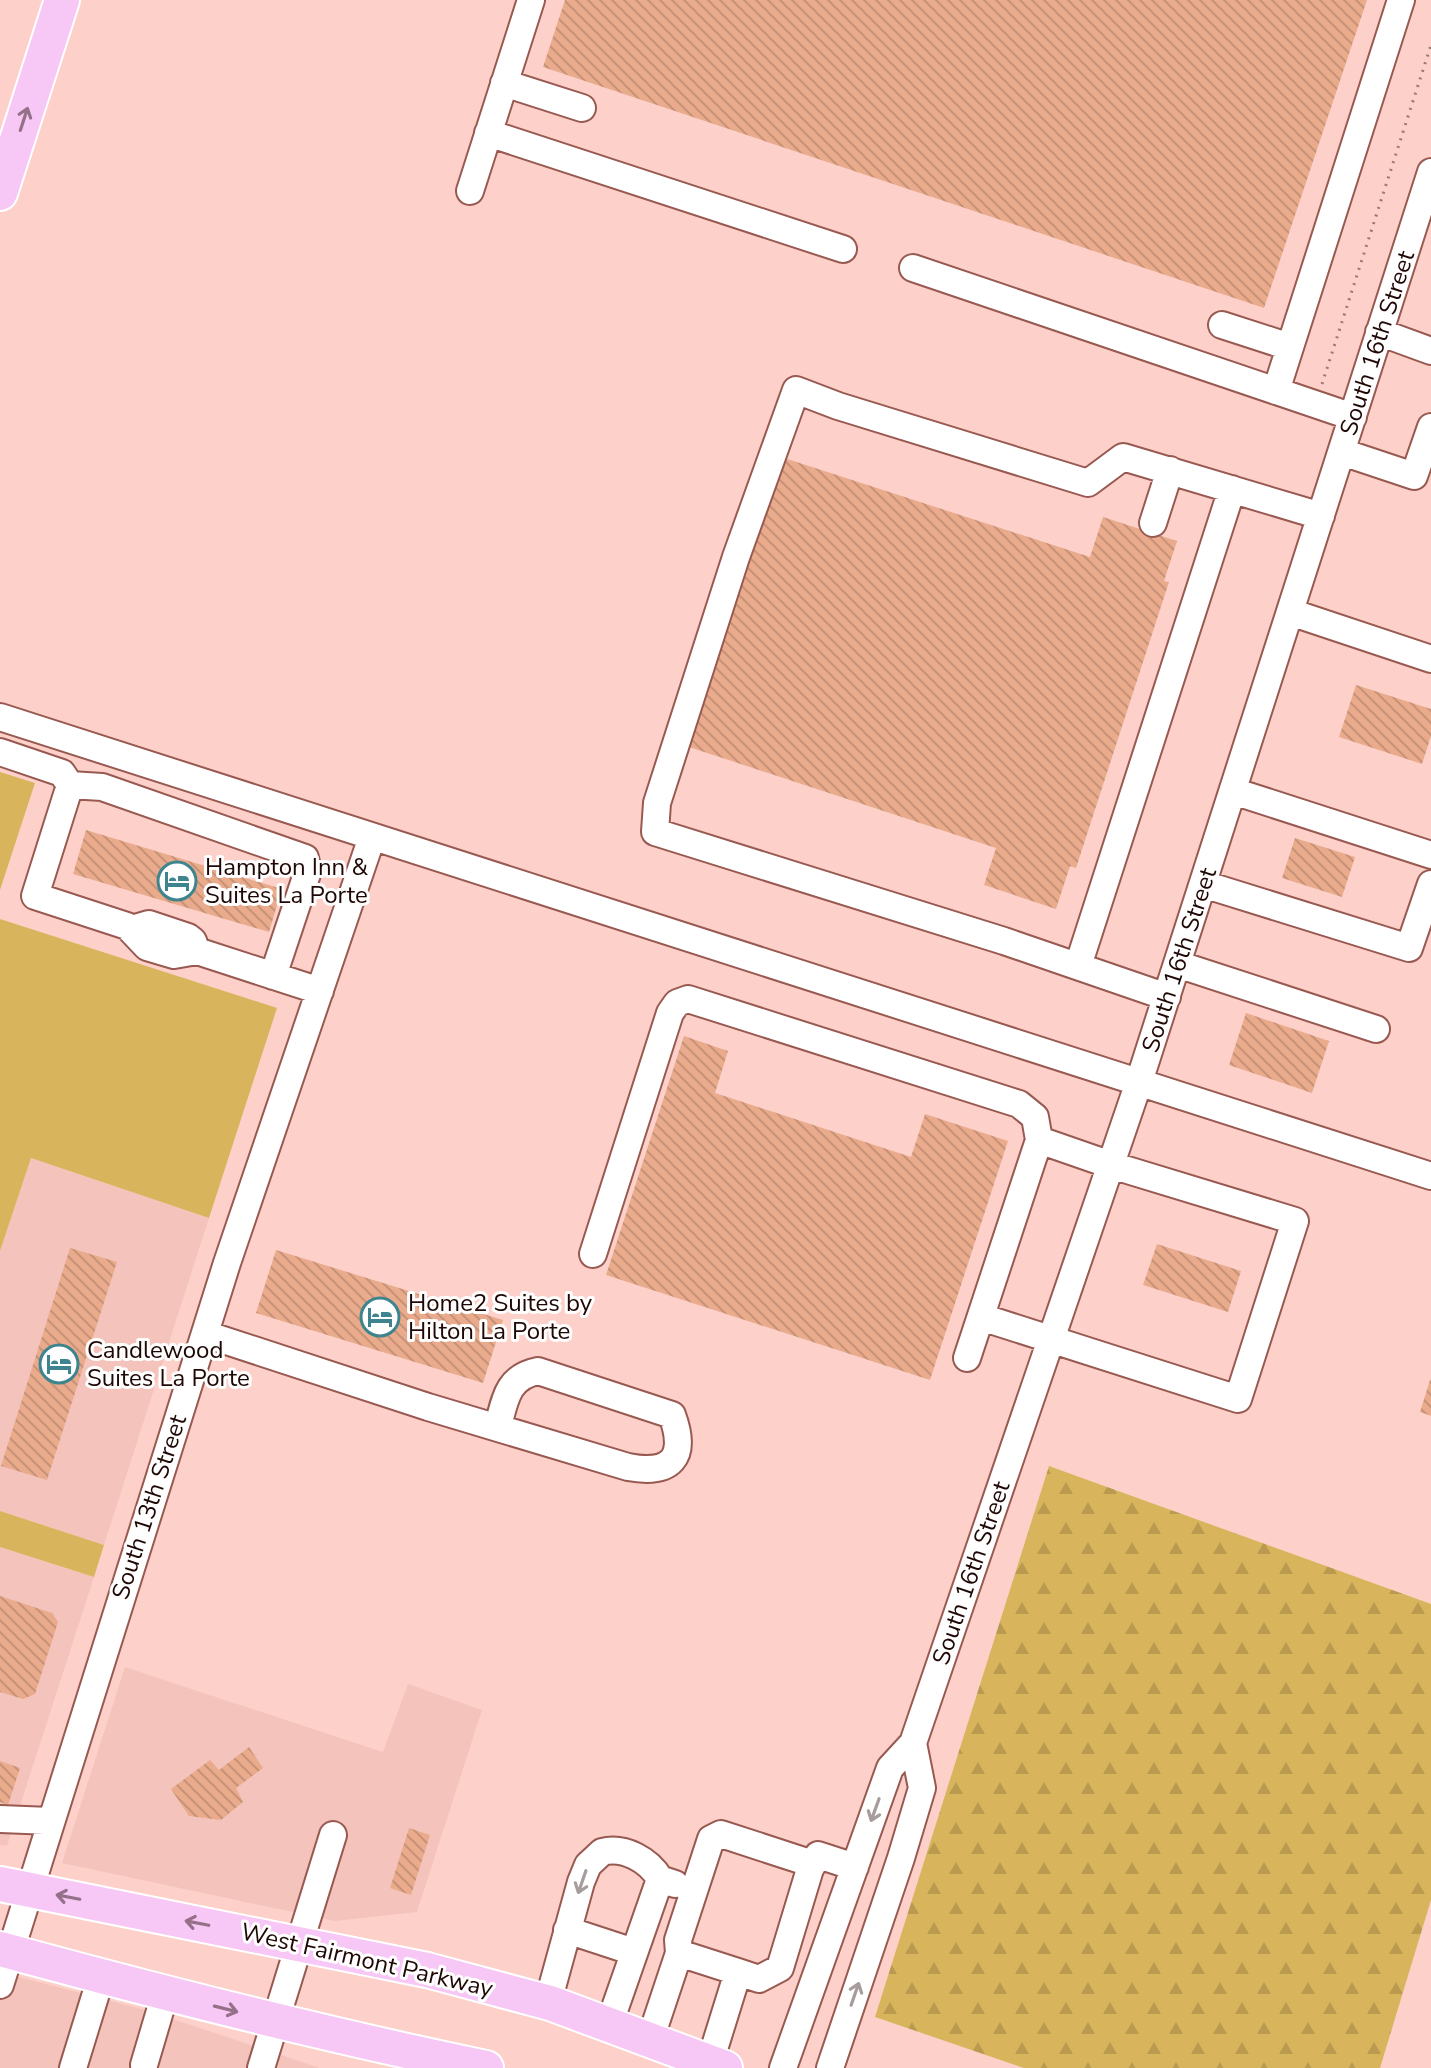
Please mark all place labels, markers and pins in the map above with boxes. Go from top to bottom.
place label: Hampton Inn & Suites La Porte [205,851,368,911]
hotel icon: Hampton Inn & Suites La Porte [156,860,198,902]
place label: Home2 Suites by Hilton La Porte [408,1287,593,1347]
hotel icon: Home2 Suites by Hilton La Porte [359,1296,401,1338]
place label: Candlewood Suites La Porte [87,1334,250,1394]
hotel icon: Candlewood Suites La Porte [38,1343,80,1385]

